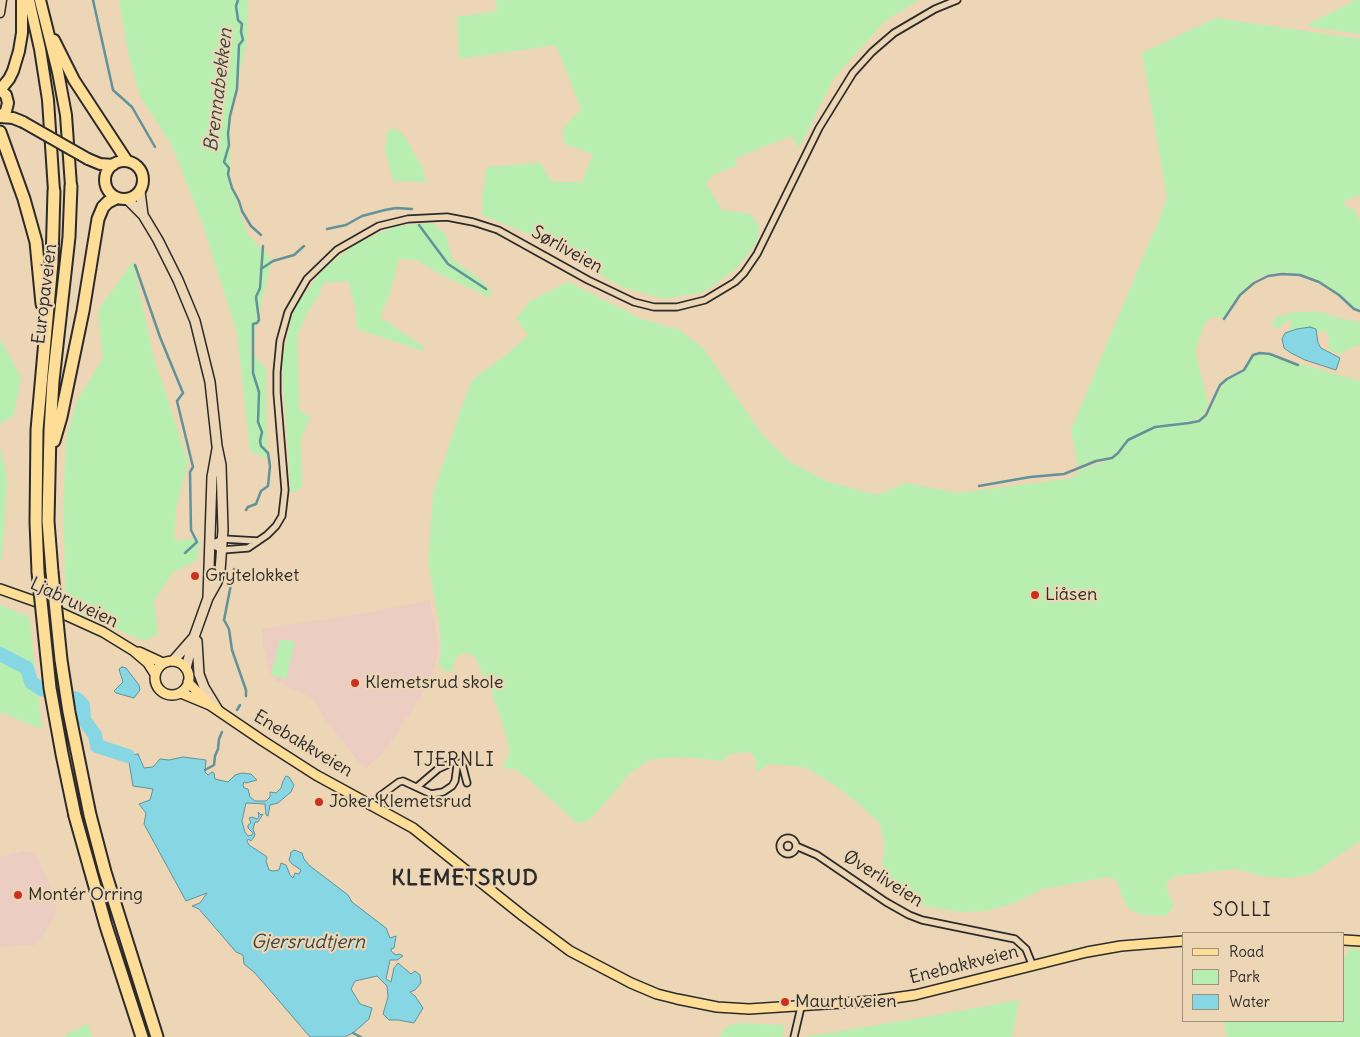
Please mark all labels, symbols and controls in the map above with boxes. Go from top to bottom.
water label: Brennabekken [200,27,238,153]
street label: Sørliveien [528,222,606,278]
street label: Europaveien [28,242,62,346]
place label: Grytelokket [205,565,299,587]
marker: Grytelokket [189,570,201,582]
street label: Ljabruveien [27,573,121,633]
place label: Liåsen [1045,584,1097,606]
marker: Liåsen [1029,589,1041,601]
place label: Klemetsrud skole [365,672,503,694]
marker: Klemetsrud skole [349,677,361,689]
street label: Enebakkveien [250,706,356,782]
district label: TJERNLI [412,750,496,772]
place label: Joker Klemetsrud [329,791,472,813]
marker: Joker Klemetsrud [313,796,325,808]
street label: Øverliveien [839,846,927,912]
district label: KLEMETSRUD [390,866,540,892]
place label: Montér Orring [28,884,143,906]
marker: Montér Orring [12,889,24,901]
district label: SOLLI [1212,900,1272,922]
water label: Gjersrudtjern [251,932,365,954]
legend [1182,932,1345,1022]
street label: Enebakkveien [907,941,1021,989]
text: Road [1229,942,1264,961]
text: Park [1229,967,1260,986]
place label: Maurtuveien [795,991,897,1013]
text: Water [1229,992,1270,1011]
marker: Maurtuveien [779,996,791,1008]

